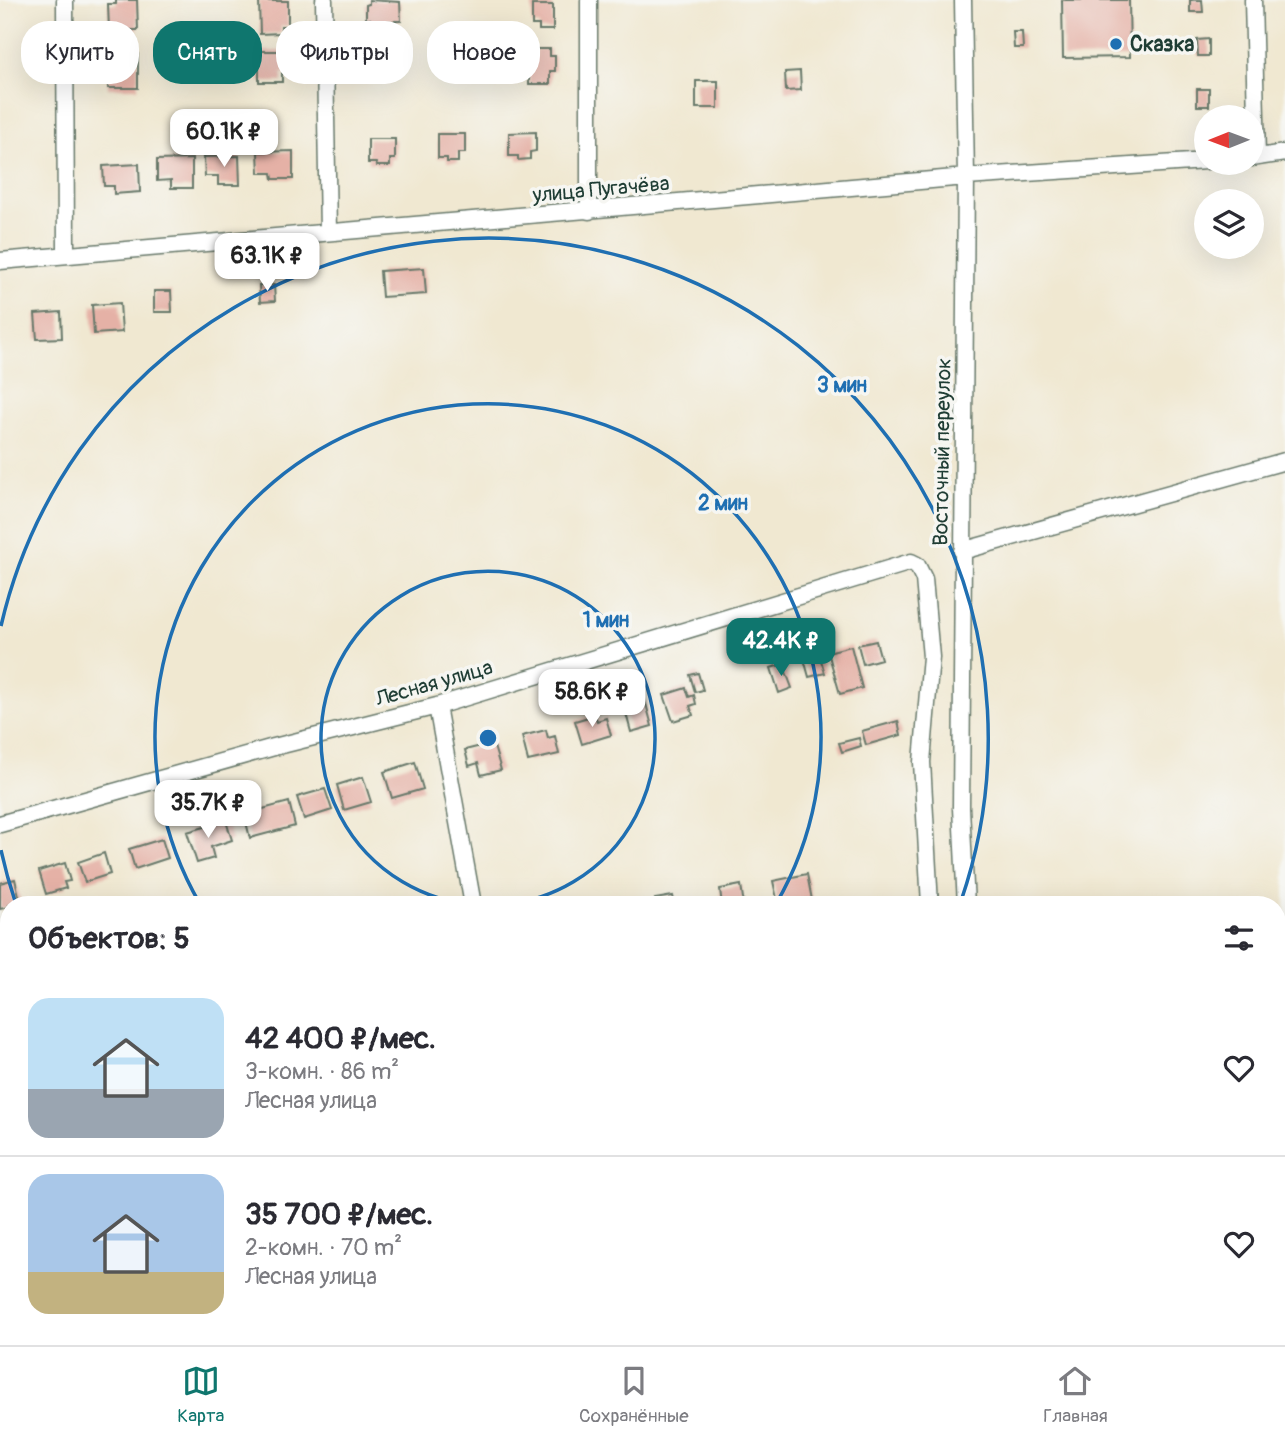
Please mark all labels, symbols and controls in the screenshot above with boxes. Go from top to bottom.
chip: Купить [21,21,139,84]
chip: Снять [153,21,262,84]
chip: Фильтры [276,21,413,84]
chip: Новое [427,21,540,84]
place label: Сказка [1130,31,1195,58]
marker: Сказка [1108,36,1124,52]
north arrow [1194,105,1264,175]
map controls [1194,105,1264,259]
pin: 60.1K ₽ [159,110,289,169]
text: 60.1K ₽ [186,117,262,146]
street label: улица Пугачёва [530,170,671,209]
button: layers [1194,189,1264,259]
pin: 63.1K ₽ [202,233,332,293]
text: 63.1K ₽ [231,241,303,270]
street label: Восточный переулок [927,358,958,546]
text: 3 мин [817,372,867,399]
text: 2 мин [698,490,748,517]
text: 1 мин [583,607,629,634]
pin: 42.4K ₽ [716,618,846,678]
text: 42.4K ₽ [742,626,820,655]
street label: Лесная улица [371,654,496,713]
pin: 58.6K ₽ [527,670,657,729]
text: 58.6K ₽ [554,677,630,706]
centre of rings [476,726,500,750]
pin: 35.7K ₽ [143,780,273,840]
text: 35.7K ₽ [170,788,246,817]
icon: filters [1220,919,1258,957]
text: Объектов: 5 [28,920,190,957]
text: 42 400 ₽/мес. [245,1020,436,1057]
icon: home [84,1026,168,1110]
icon: heart [1220,1049,1258,1087]
text: 3-комн. · 86 m² [245,1057,399,1086]
text: Лесная улица [245,1086,377,1115]
text: 35 700 ₽/мес. [245,1196,433,1233]
icon: home [84,1202,168,1286]
icon: heart [1220,1225,1258,1263]
text: 2-комн. · 70 m² [245,1233,402,1262]
text: Лесная улица [245,1262,377,1291]
tab: Карта [177,1362,224,1428]
tab: Сохранённые [579,1362,689,1428]
tab: Главная [1043,1362,1108,1428]

